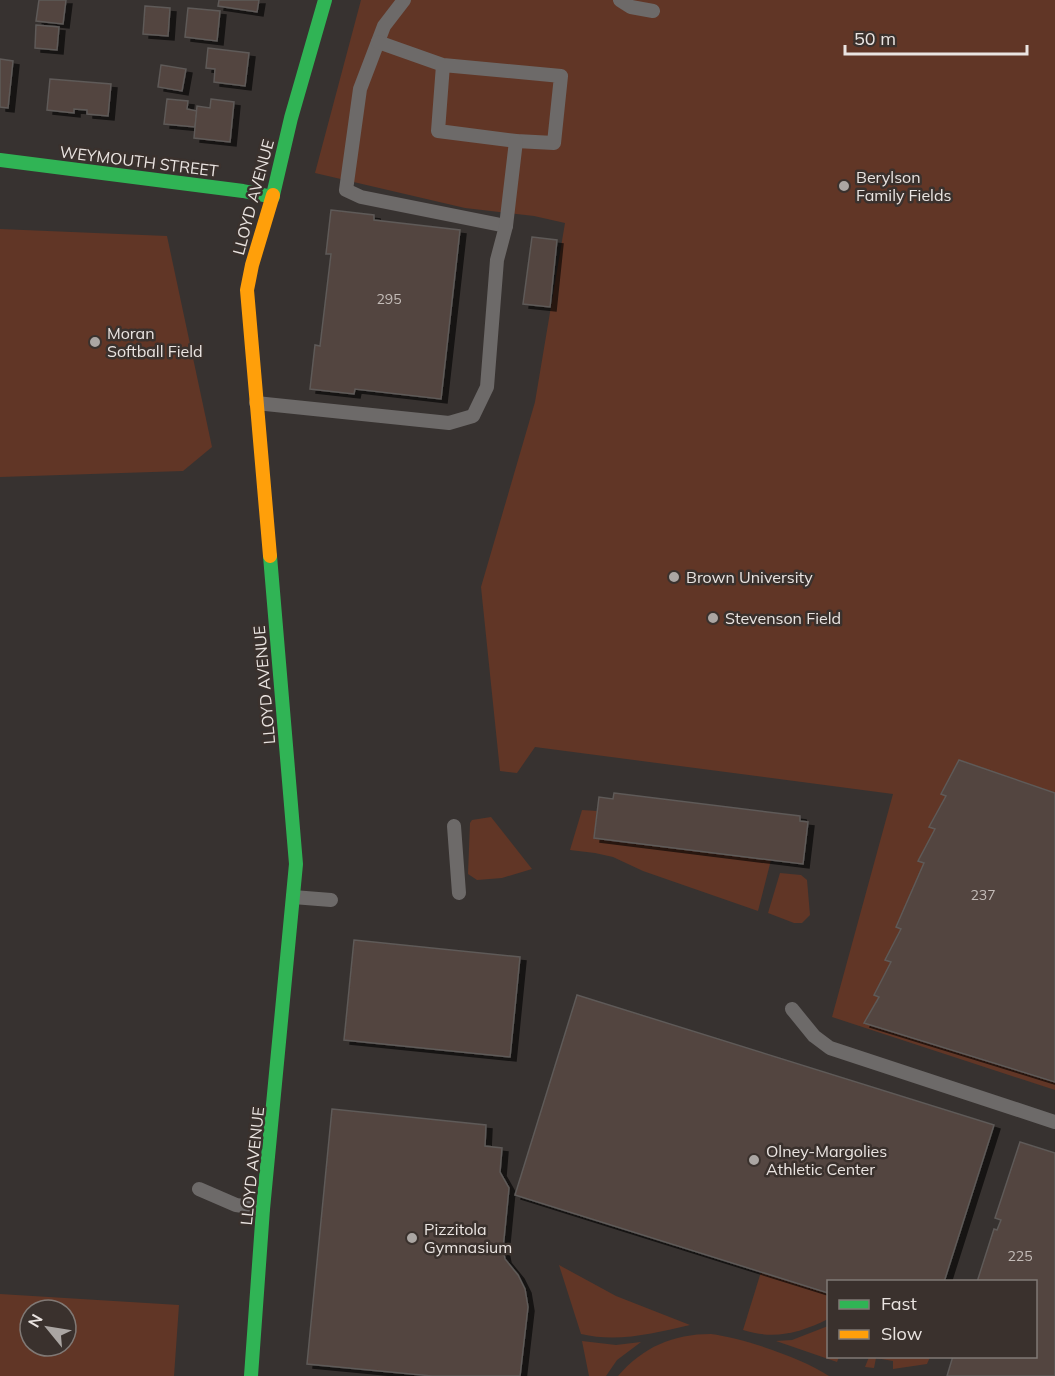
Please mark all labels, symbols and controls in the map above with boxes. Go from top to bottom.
scale bar [845,18,1026,56]
text: 50 m [854,27,896,50]
street label: LLOYD AVENUE [228,137,278,257]
street label: WEYMOUTH STREET [59,141,220,181]
place label: Berylson Family Fields [856,167,952,205]
marker: Berylson Family Fields [837,179,851,193]
house number: 295 [376,290,402,308]
place label: Moran Softball Field [107,323,203,361]
marker: Moran Softball Field [88,335,102,349]
place label: Brown University [686,567,813,587]
marker: Brown University [667,570,681,584]
place label: Stevenson Field [725,608,841,628]
marker: Stevenson Field [706,611,720,625]
street label: LLOYD AVENUE [249,625,279,745]
house number: 237 [970,886,996,904]
street label: LLOYD AVENUE [236,1106,268,1226]
place label: Olney-Margolies Athletic Center [766,1141,887,1179]
marker: Olney-Margolies Athletic Center [747,1153,761,1167]
place label: Pizzitola Gymnasium [424,1219,512,1257]
marker: Pizzitola Gymnasium [405,1231,419,1245]
house number: 225 [1007,1247,1033,1265]
legend [827,1280,1037,1358]
text: Fast [881,1292,917,1315]
north arrow [18,1298,78,1358]
text: N [23,1310,47,1331]
text: Slow [881,1322,923,1345]

